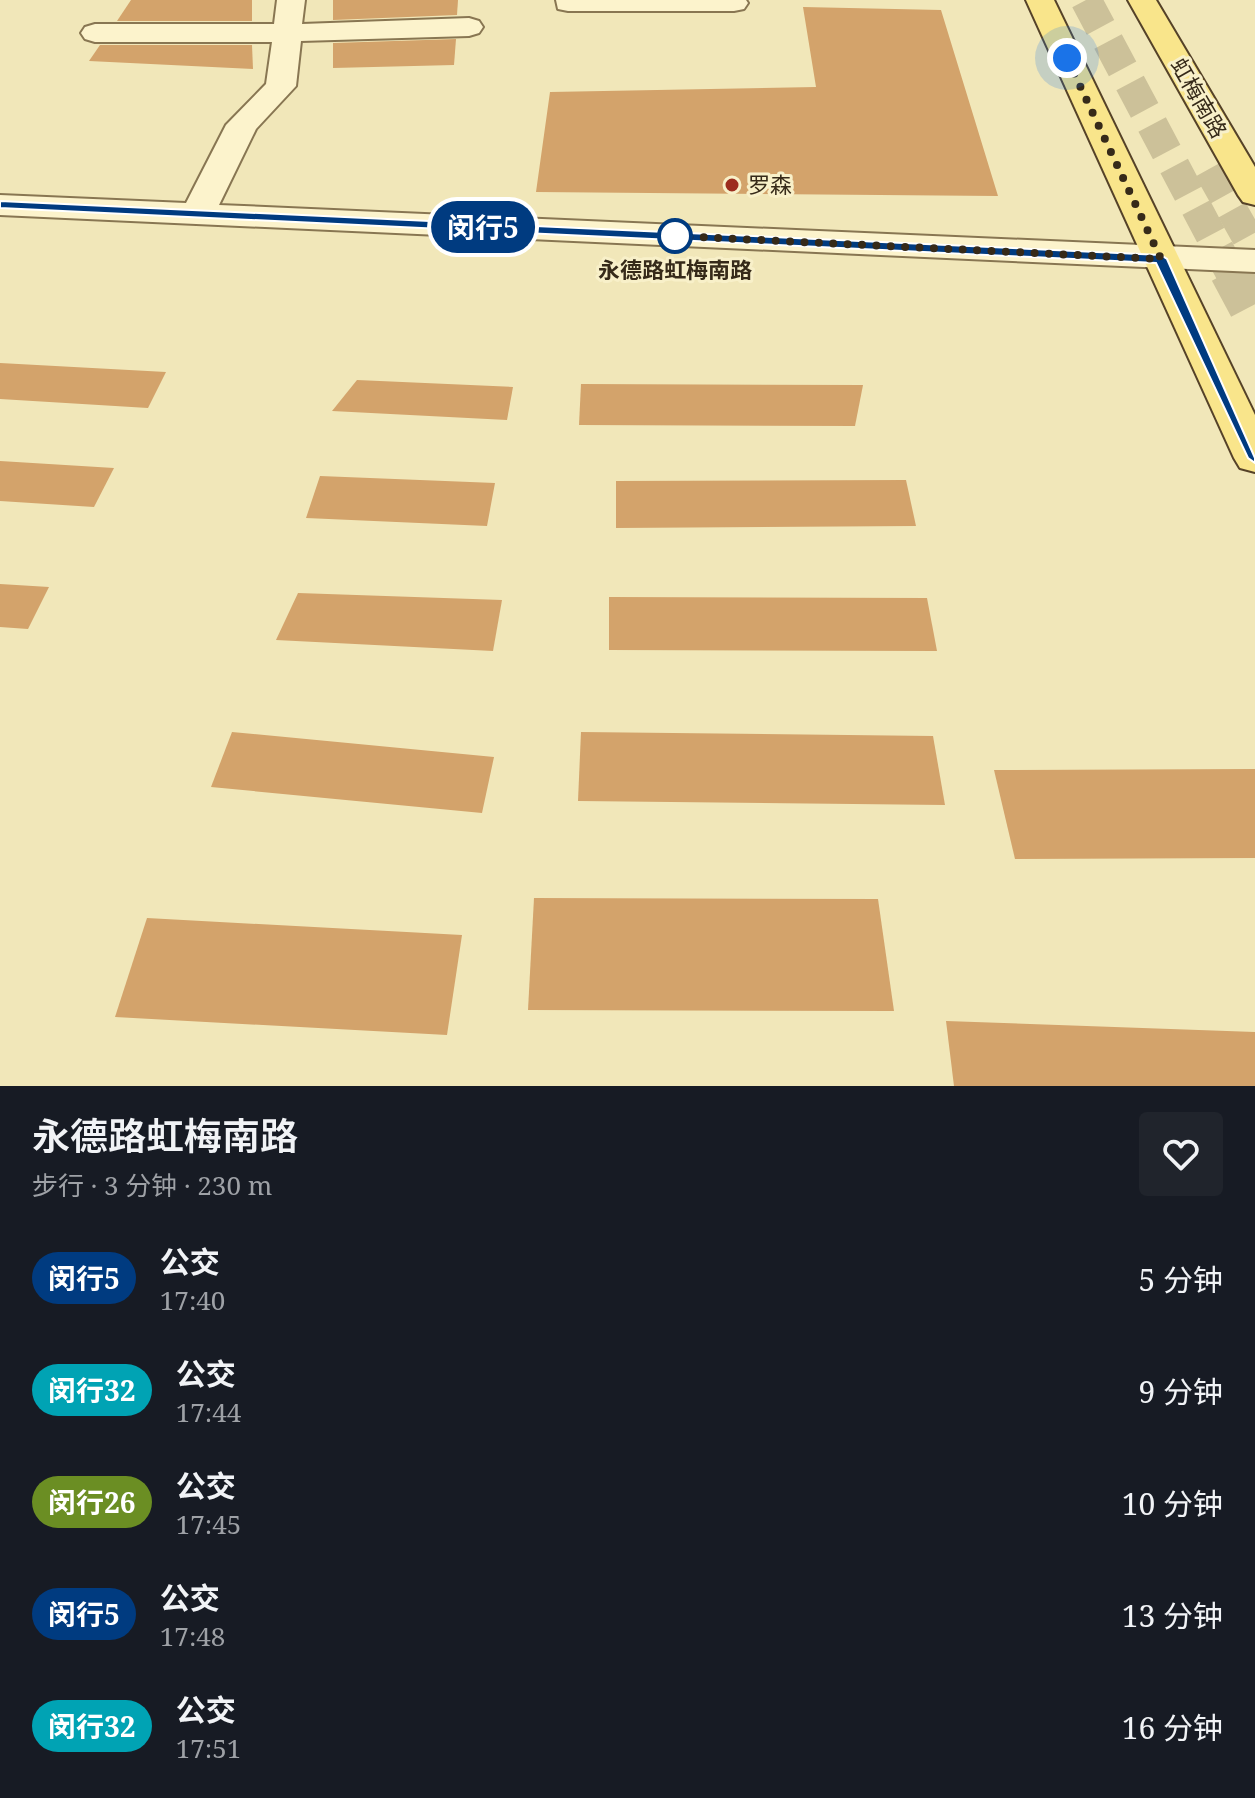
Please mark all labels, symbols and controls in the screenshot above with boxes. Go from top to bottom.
your location [1047,38,1087,78]
street label: 虹梅南路 [1165,52,1235,143]
place label: 罗森 [748,169,792,199]
marker: 罗森 [723,176,741,194]
line badge: 闵行5 [437,201,529,253]
text: 闵行5 [447,208,519,246]
marker: 永德路虹梅南路 [658,219,692,253]
place label: 永德路虹梅南路 [598,254,752,284]
text: 永德路虹梅南路 [32,1109,298,1161]
button: heart [1139,1112,1223,1196]
text: 步行 · 3 分钟 · 230 m [32,1167,272,1203]
text: 公交 [160,1241,220,1282]
text: 闵行5 [48,1259,120,1297]
text: 5 分钟 [1138,1259,1223,1300]
text: 17:40 [160,1282,225,1318]
text: 公交 [176,1353,236,1394]
text: 闵行32 [48,1371,136,1409]
text: 9 分钟 [1138,1371,1223,1412]
text: 17:44 [176,1394,241,1430]
text: 公交 [176,1465,236,1506]
text: 闵行26 [48,1483,136,1521]
text: 10 分钟 [1122,1483,1223,1524]
text: 17:45 [176,1506,241,1542]
text: 公交 [160,1577,220,1618]
text: 闵行5 [48,1595,120,1633]
text: 13 分钟 [1122,1595,1223,1636]
text: 17:48 [160,1618,225,1654]
text: 公交 [176,1689,236,1730]
text: 闵行32 [48,1707,136,1745]
text: 16 分钟 [1122,1707,1223,1748]
text: 17:51 [176,1730,241,1766]

